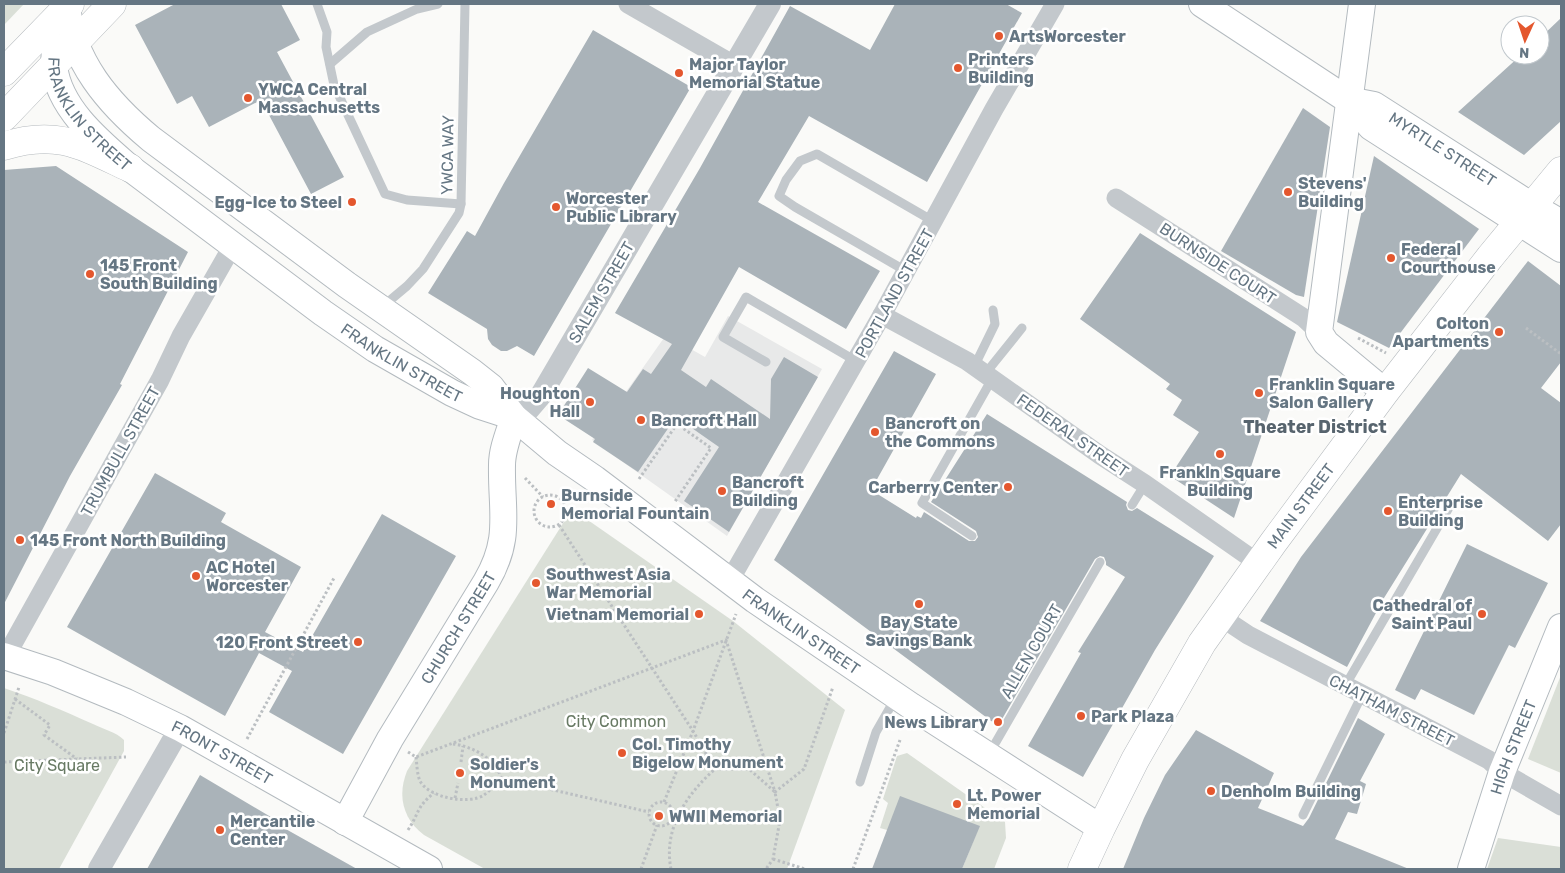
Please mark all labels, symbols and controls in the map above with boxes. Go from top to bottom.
north arrow [1500,15,1550,65]
place label: ArtsWorcester [1009,27,1126,46]
marker: ArtsWorcester [993,30,1005,42]
text: N [1519,44,1530,61]
place label: Printers Building [968,50,1034,87]
place label: Major Taylor Memorial Statue [689,55,820,92]
street label: FRANKLIN STREET [44,57,135,175]
marker: Printers Building [952,62,964,74]
marker: Major Taylor Memorial Statue [673,67,685,79]
place label: YWCA Central Massachusetts [258,80,380,117]
marker: YWCA Central Massachusetts [242,92,254,104]
street label: MYRTLE STREET [1385,108,1500,191]
street label: YWCA WAY [437,115,458,195]
place label: Stevens' Building [1298,174,1367,211]
marker: Stevens' Building [1282,186,1294,198]
place label: Worcester Public Library [566,189,677,226]
place label: Egg-Ice to Steel [214,193,342,212]
marker: Egg-Ice to Steel [346,196,358,208]
marker: Worcester Public Library [550,201,562,213]
street label: BURNSIDE COURT [1156,219,1279,308]
street label: PORTLAND STREET [851,225,938,361]
street label: SALEM STREET [565,238,638,346]
place label: Federal Courthouse [1401,240,1496,277]
marker: Federal Courthouse [1385,252,1397,264]
place label: 145 Front South Building [100,256,218,293]
marker: 145 Front South Building [84,268,96,280]
place label: Colton Apartments [1393,314,1489,351]
street label: FRANKLIN STREET [337,319,465,406]
marker: Colton Apartments [1493,326,1505,338]
place label: Franklin Square Salon Gallery [1269,375,1395,412]
street label: TRUMBULL STREET [77,383,164,519]
place label: Houghton Hall [500,384,580,421]
marker: Franklin Square Salon Gallery [1253,387,1265,399]
street label: FEDERAL STREET [1013,390,1132,481]
marker: Houghton Hall [584,396,596,408]
place label: Bancroft Hall [651,411,757,430]
marker: Bancroft Hall [635,414,647,426]
place label: Bancroft on the Commons [885,414,995,451]
district label: Theater District [1243,416,1387,438]
marker: Bancroft on the Commons [869,426,881,438]
marker: Frankln Square Building [1214,448,1226,460]
street label: MAIN STREET [1263,460,1339,552]
place label: Frankln Square Building [1159,463,1281,500]
place label: Bancroft Building [732,473,804,510]
place label: Carberry Center [868,478,999,497]
marker: Carberry Center [1002,481,1014,493]
marker: Bancroft Building [716,485,728,497]
place label: Burnside Memorial Fountain [561,486,709,523]
place label: Enterprise Building [1398,493,1483,530]
marker: Burnside Memorial Fountain [545,498,557,510]
marker: Enterprise Building [1382,505,1394,517]
place label: 145 Front North Building [30,531,226,550]
marker: 145 Front North Building [14,534,26,546]
place label: AC Hotel Worcester [206,558,289,595]
place label: Southwest Asia War Memorial [546,565,671,602]
street label: CHURCH STREET [417,568,500,687]
marker: AC Hotel Worcester [190,570,202,582]
marker: Southwest Asia War Memorial [530,577,542,589]
street label: FRANKLIN STREET [739,585,863,679]
place label: Cathedral of Saint Paul [1373,596,1473,633]
marker: Bay State Savings Bank [913,598,925,610]
street label: ALLEN COURT [997,601,1066,702]
place label: Vietnam Memorial [546,605,689,624]
marker: Vietnam Memorial [693,608,705,620]
marker: Cathedral of Saint Paul [1476,608,1488,620]
place label: Bay State Savings Bank [866,613,973,650]
place label: 120 Front Street [216,633,349,652]
marker: 120 Front Street [352,636,364,648]
street label: CHATHAM STREET [1326,671,1458,750]
street label: HIGH STREET [1486,697,1540,797]
place label: Park Plaza [1091,707,1174,726]
marker: Park Plaza [1075,710,1087,722]
park label: City Common [566,712,666,731]
place label: News Library [884,713,988,732]
street label: FRONT STREET [169,716,276,788]
marker: News Library [992,716,1004,728]
place label: Col. Timothy Bigelow Monument [632,735,784,772]
marker: Col. Timothy Bigelow Monument [616,747,628,759]
place label: Soldier's Monument [470,755,556,792]
park label: City Square [14,756,100,775]
marker: Soldier's Monument [454,767,466,779]
place label: Denholm Building [1221,782,1361,801]
marker: Denholm Building [1205,785,1217,797]
place label: Lt. Power Memorial [967,786,1042,823]
marker: Lt. Power Memorial [951,798,963,810]
place label: WWII Memorial [669,807,782,826]
marker: WWII Memorial [653,810,665,822]
place label: Mercantile Center [230,812,315,849]
marker: Mercantile Center [214,824,226,836]

